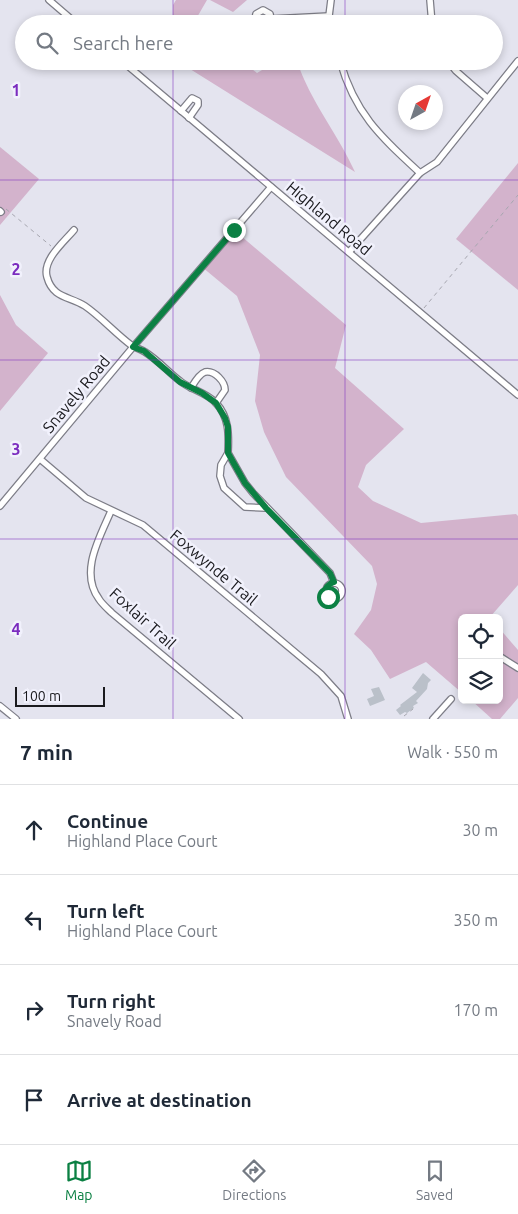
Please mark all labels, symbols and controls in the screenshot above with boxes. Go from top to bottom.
search box [15,15,503,70]
icon: search [33,29,61,57]
text: Search here [73,32,173,54]
text: 1 [11,81,21,99]
north arrow [398,85,443,130]
street label: Highland Road [283,177,375,259]
route end [223,219,246,242]
text: 2 [11,260,21,278]
street label: Snavely Road [39,352,113,436]
text: 3 [11,440,21,458]
street label: Foxwynde Trail [167,525,261,609]
street label: Foxlair Trail [106,584,180,652]
route start [317,586,340,609]
map controls [458,614,503,704]
button: locate [458,614,503,659]
text: 4 [11,620,21,638]
button: layers [458,659,503,704]
scale bar [15,684,105,707]
text: 100 m [22,688,61,704]
text: 7 min [20,740,73,764]
text: Walk · 550 m [407,743,498,761]
text: Continue [67,810,148,832]
icon: ahead [20,816,48,844]
text: 30 m [462,821,498,839]
text: Highland Place Court [67,832,218,850]
text: Turn left [67,900,145,922]
icon: left [20,906,48,934]
text: 350 m [453,911,498,929]
text: Highland Place Court [67,922,218,940]
text: Turn right [67,990,155,1012]
icon: right [20,996,48,1024]
text: 170 m [453,1001,498,1019]
text: Snavely Road [67,1012,162,1030]
icon: arrive [20,1086,48,1114]
text: Arrive at destination [67,1089,252,1111]
tab: Map [65,1157,93,1203]
tab: Directions [222,1157,286,1203]
tab: Saved [416,1157,453,1203]

